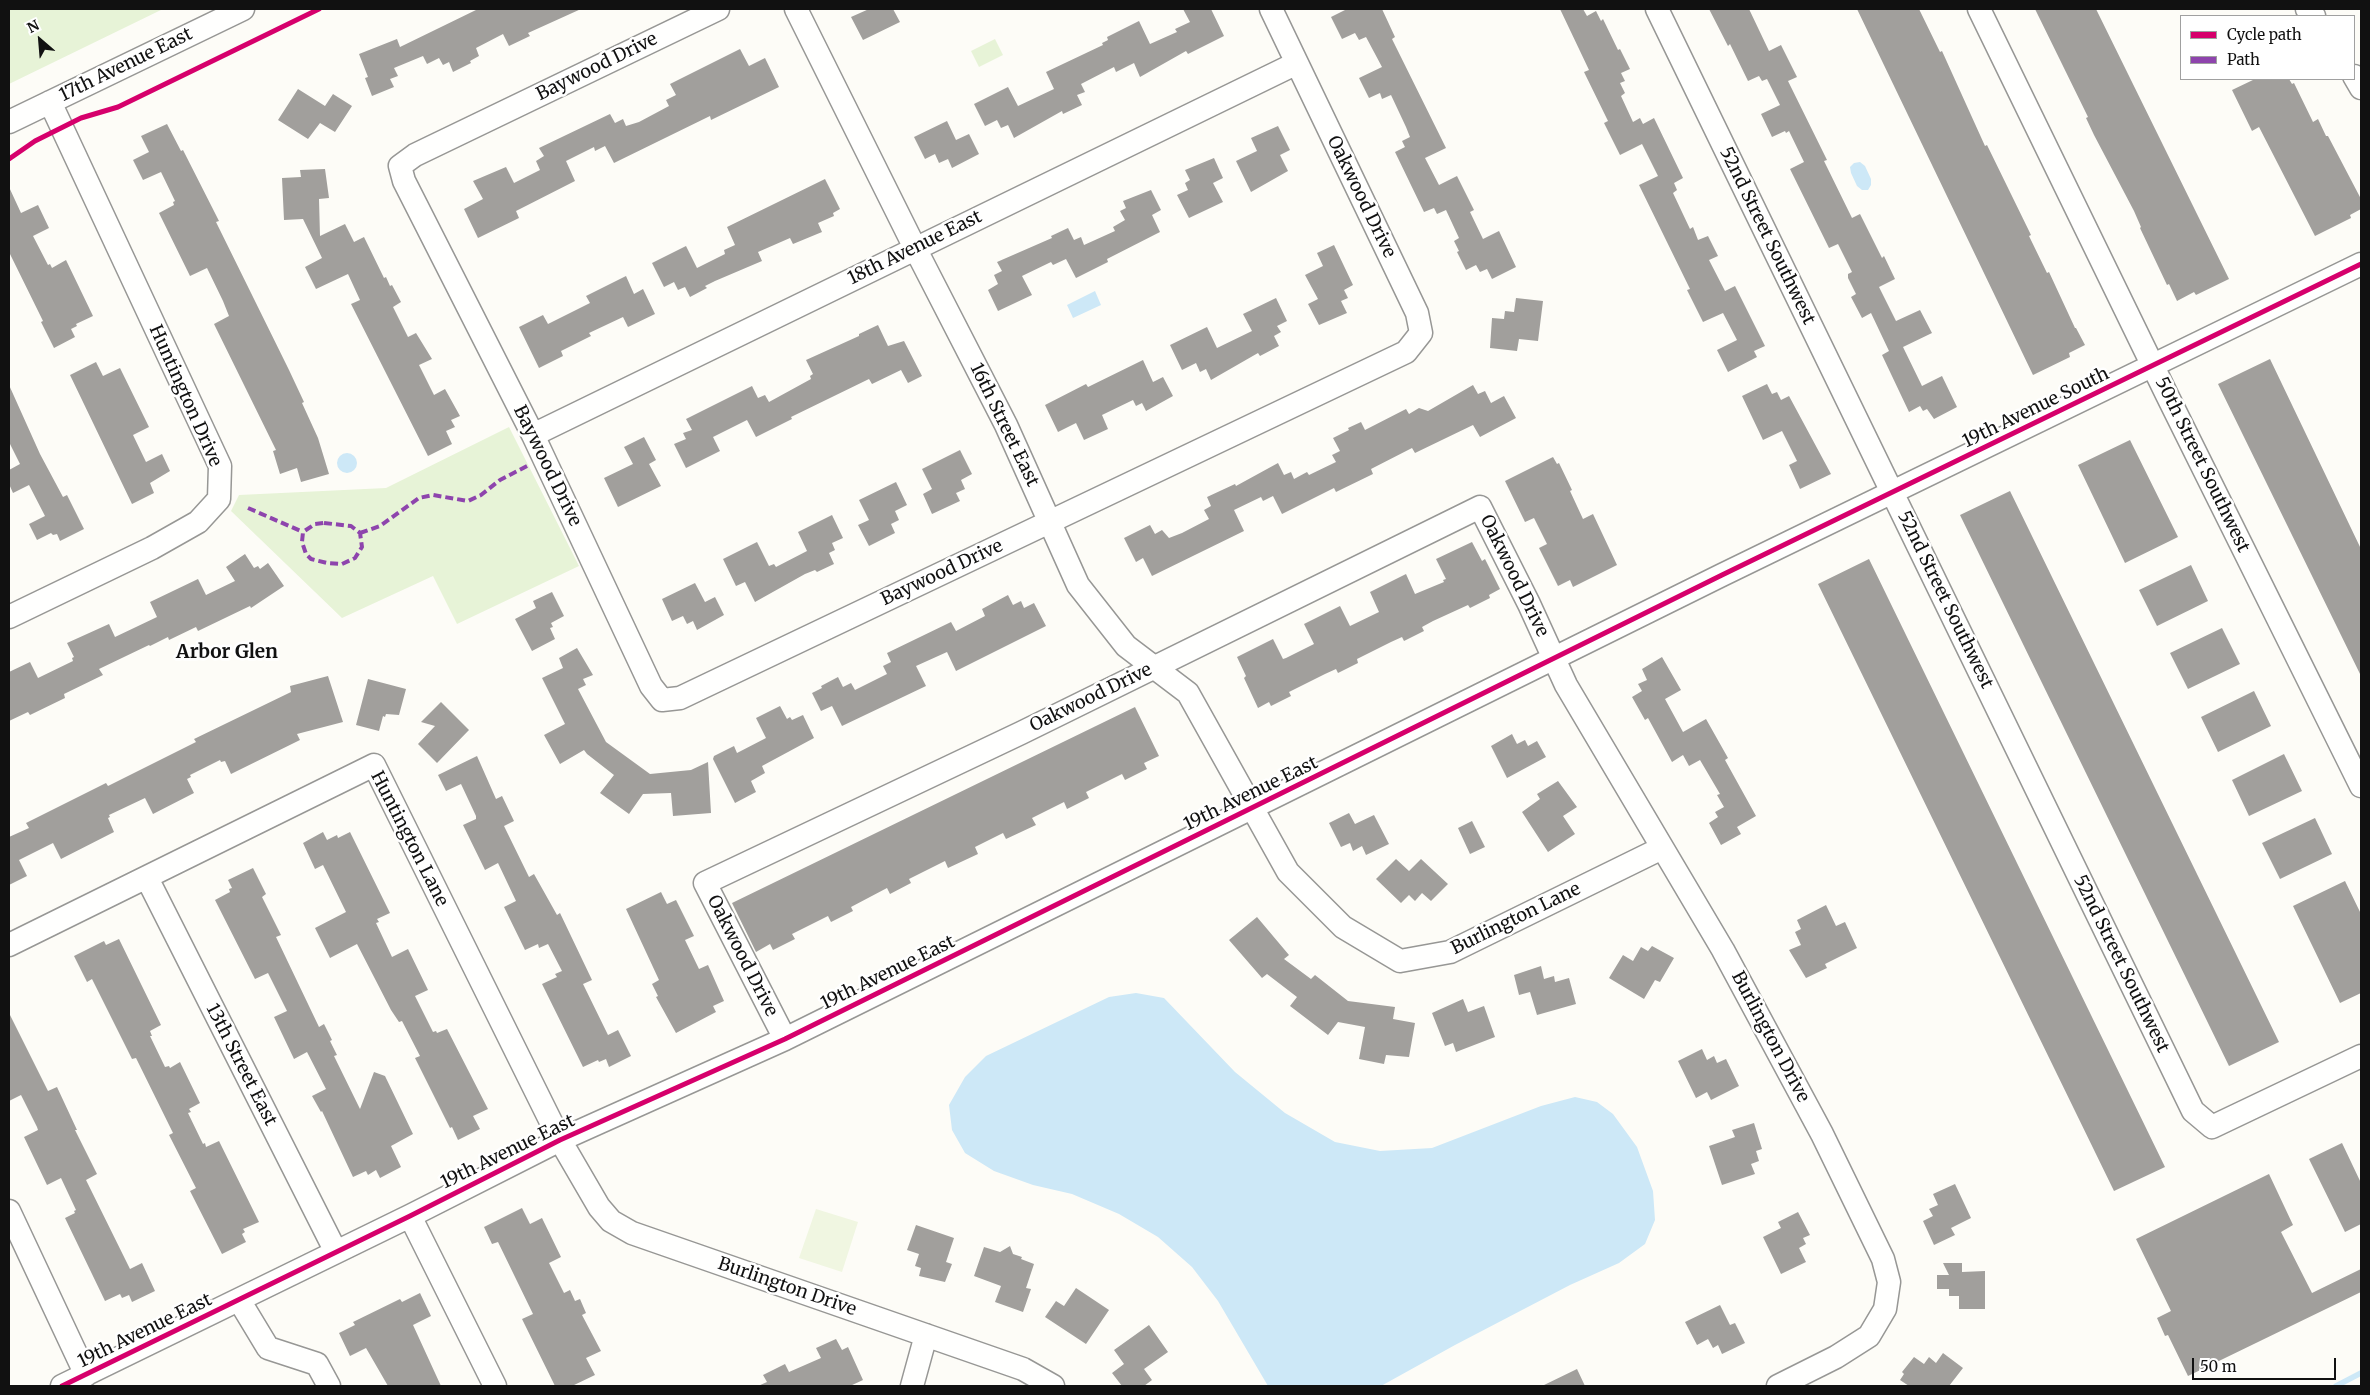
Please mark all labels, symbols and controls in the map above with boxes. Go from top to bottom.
north arrow [15,15,65,65]
legend [2180,15,2355,80]
text: N [24,16,42,37]
street label: 17th Avenue East [56,23,196,107]
text: Cycle path [2227,25,2302,44]
street label: Baywood Drive [533,28,661,106]
text: Path [2227,50,2260,69]
street label: Oakwood Drive [1322,132,1400,262]
street label: 52nd Street Southwest [1715,144,1819,328]
street label: 18th Avenue East [844,206,986,290]
street label: Huntington Drive [144,322,226,470]
street label: 16th Street East [965,360,1043,490]
street label: 19th Avenue South [1959,363,2113,453]
street label: 50th Street Southwest [2150,374,2254,556]
street label: Baywood Drive [508,402,586,530]
street label: 52nd Street Southwest [1893,508,1997,692]
street label: Oakwood Drive [1475,511,1553,641]
street label: Baywood Drive [878,535,1006,611]
district label: Arbor Glen [176,642,278,664]
street label: Oakwood Drive [1026,659,1156,737]
street label: 19th Avenue East [1181,752,1321,836]
street label: Huntington Lane [366,768,452,910]
street label: 52nd Street Southwest [2069,872,2173,1056]
street label: Burlington Lane [1448,878,1584,960]
street label: Oakwood Drive [702,892,782,1020]
street label: 19th Avenue East [818,931,958,1015]
street label: Burlington Drive [1726,968,1814,1106]
street label: 13th Street East [201,1000,281,1130]
street label: 19th Avenue East [438,1110,578,1194]
street label: Burlington Drive [715,1253,859,1321]
street label: 19th Avenue East [75,1289,215,1373]
scale bar [2195,1348,2339,1380]
text: 50 m [2200,1357,2237,1376]

